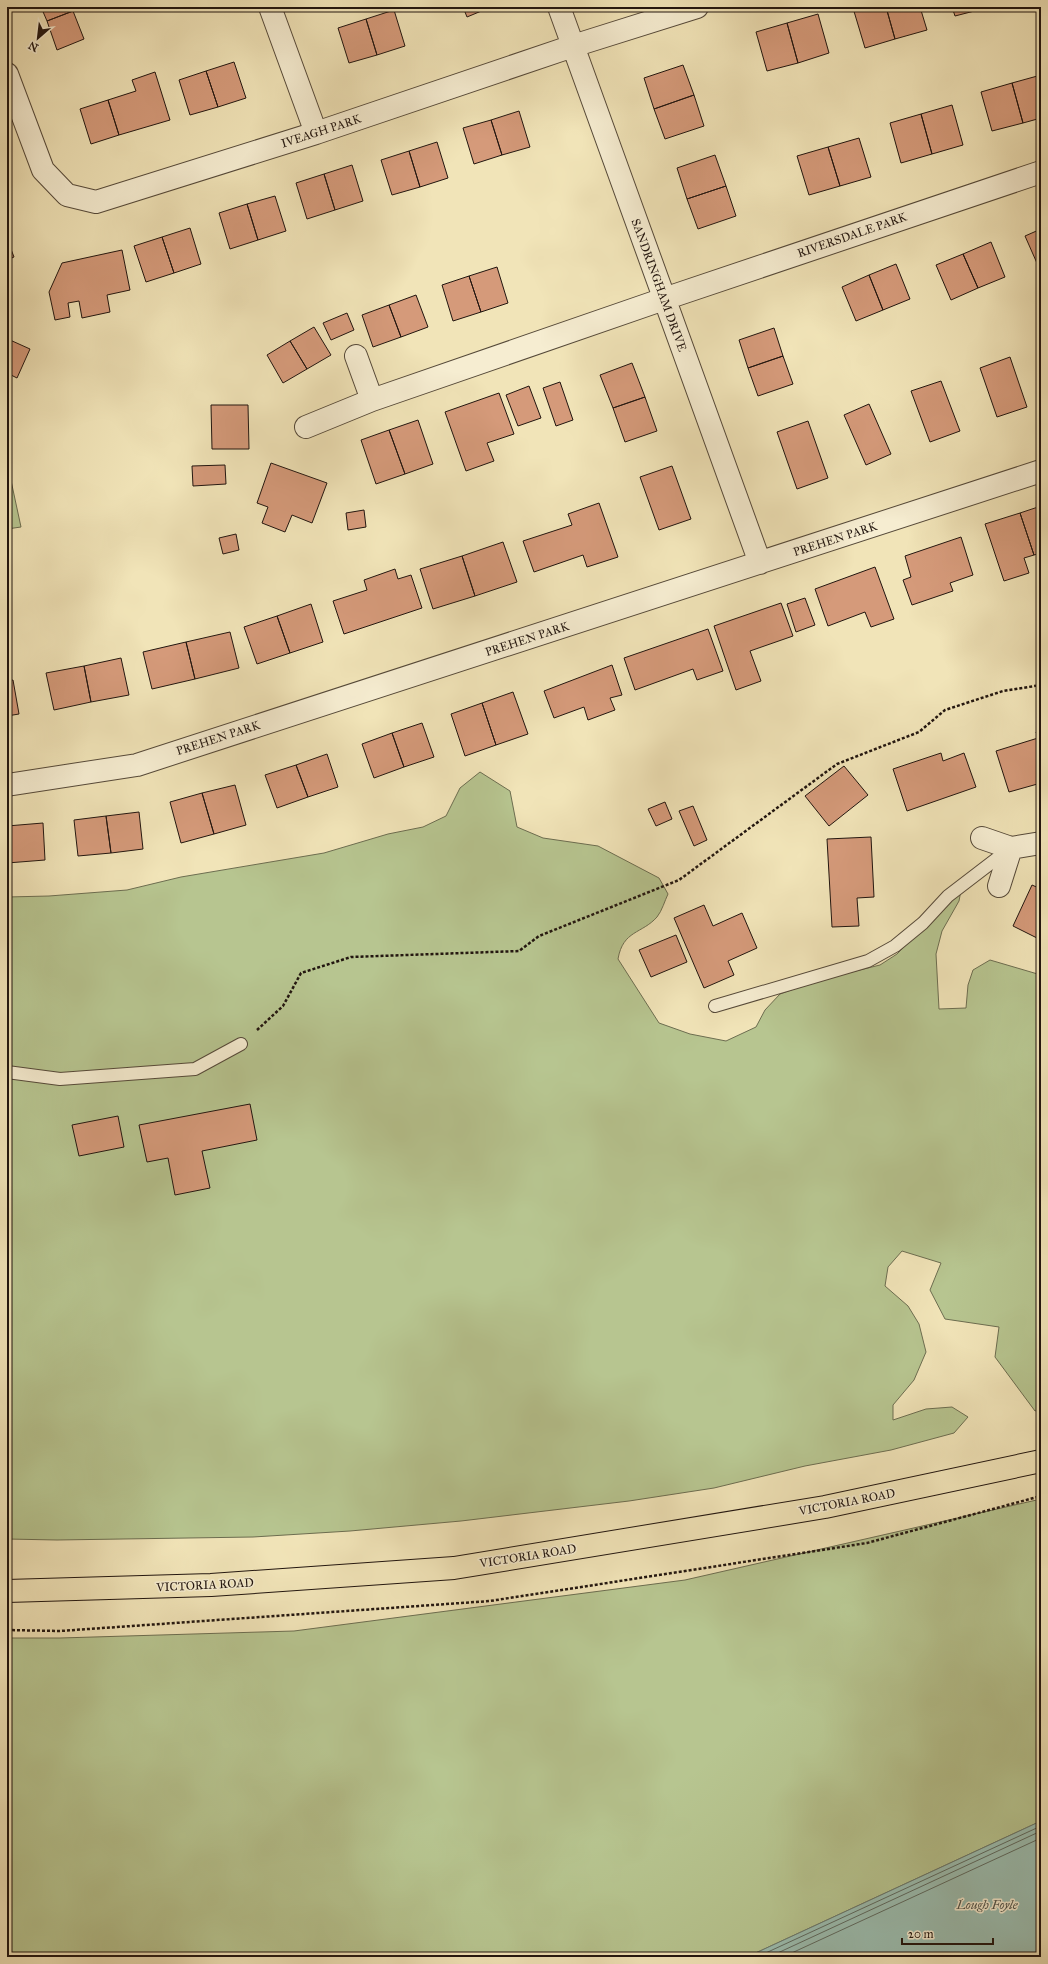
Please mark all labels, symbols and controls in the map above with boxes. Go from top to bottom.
north arrow [18,18,58,58]
text: N [26,38,41,54]
street label: IVEAGH PARK [279,111,363,151]
street label: RIVERSDALE PARK [795,210,909,260]
street label: SANDRINGHAM DRIVE [628,217,690,354]
street label: PREHEN PARK [791,519,879,559]
street label: PREHEN PARK [483,619,571,659]
street label: PREHEN PARK [174,718,262,758]
street label: VICTORIA ROAD [797,1486,896,1518]
street label: VICTORIA ROAD [478,1541,577,1571]
street label: VICTORIA ROAD [155,1575,254,1595]
water label: Lough Foyle [955,1897,1019,1913]
scale bar [902,1920,993,1946]
text: 20 m [908,1927,934,1941]

